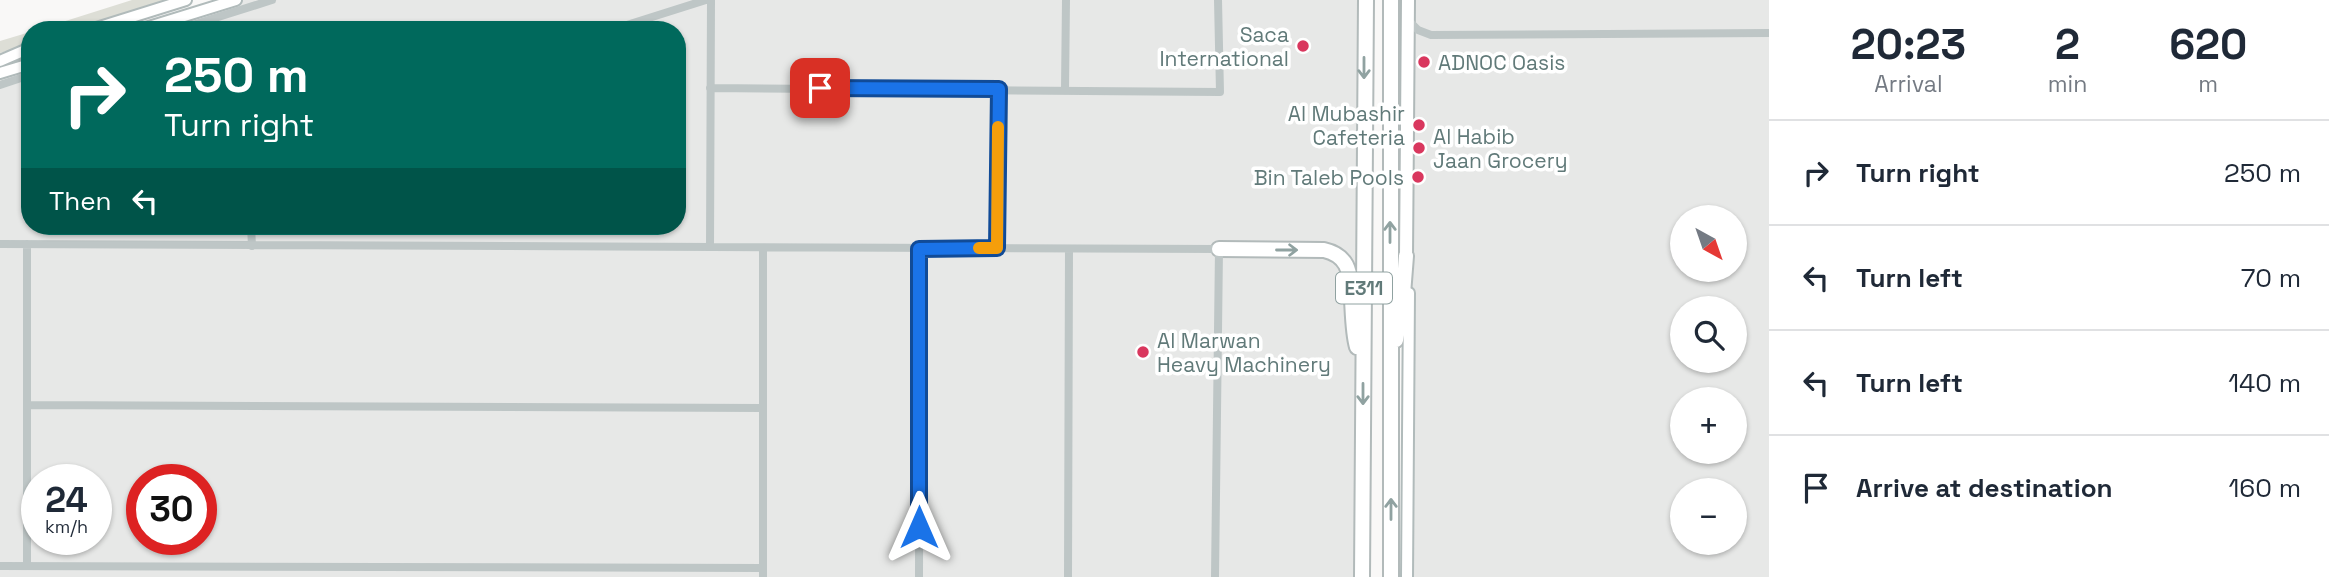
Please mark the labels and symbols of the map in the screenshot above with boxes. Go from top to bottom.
place label: Saca International [1160,21,1289,72]
marker: Saca International [1295,38,1311,54]
place label: ADNOC Oasis [1438,49,1565,76]
marker: ADNOC Oasis [1416,54,1432,70]
one-way arrow [1357,56,1371,79]
pin [790,58,850,118]
place label: Al Mubashir Cafeteria [1288,100,1405,151]
marker: Al Mubashir Cafeteria [1411,117,1427,133]
place label: Al Habib Jaan Grocery [1433,123,1568,174]
marker: Al Habib Jaan Grocery [1411,140,1427,156]
place label: Bin Taleb Pools [1254,164,1404,191]
marker: Bin Taleb Pools [1410,169,1426,185]
north arrow [1670,205,1746,282]
one-way arrow [1383,221,1397,244]
one-way arrow [1276,243,1299,257]
road number: E311 [1336,272,1392,304]
place label: Al Marwan Heavy Machinery [1157,327,1331,378]
marker: Al Marwan Heavy Machinery [1135,344,1151,360]
one-way arrow [1356,382,1370,405]
speed limit sign: 30 [126,464,217,555]
position arrow [882,490,956,564]
one-way arrow [1384,498,1398,521]

